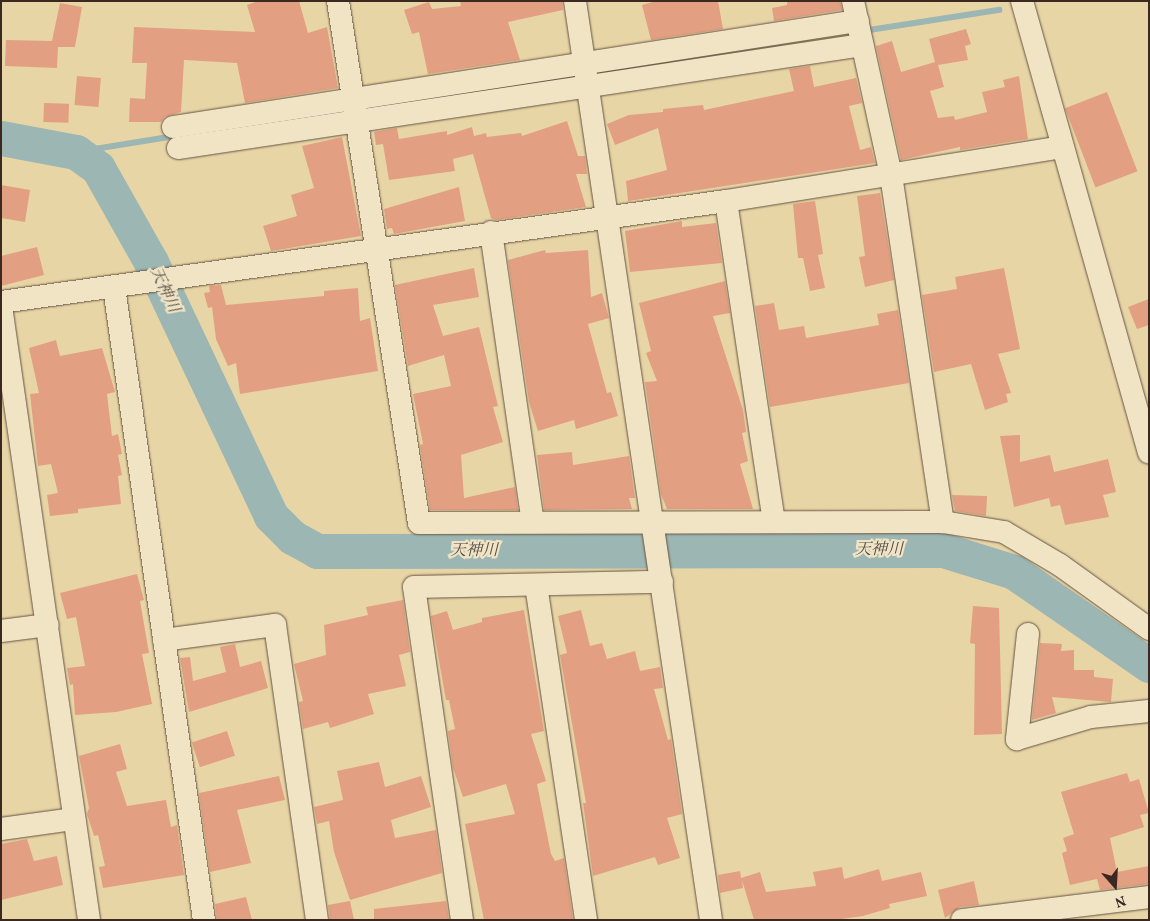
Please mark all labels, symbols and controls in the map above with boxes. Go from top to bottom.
water label: 天神川 [145,264,183,316]
water label: 天神川 [855,540,903,560]
water label: 天神川 [450,541,498,561]
north arrow [1090,861,1140,911]
text: N [1112,890,1128,911]

